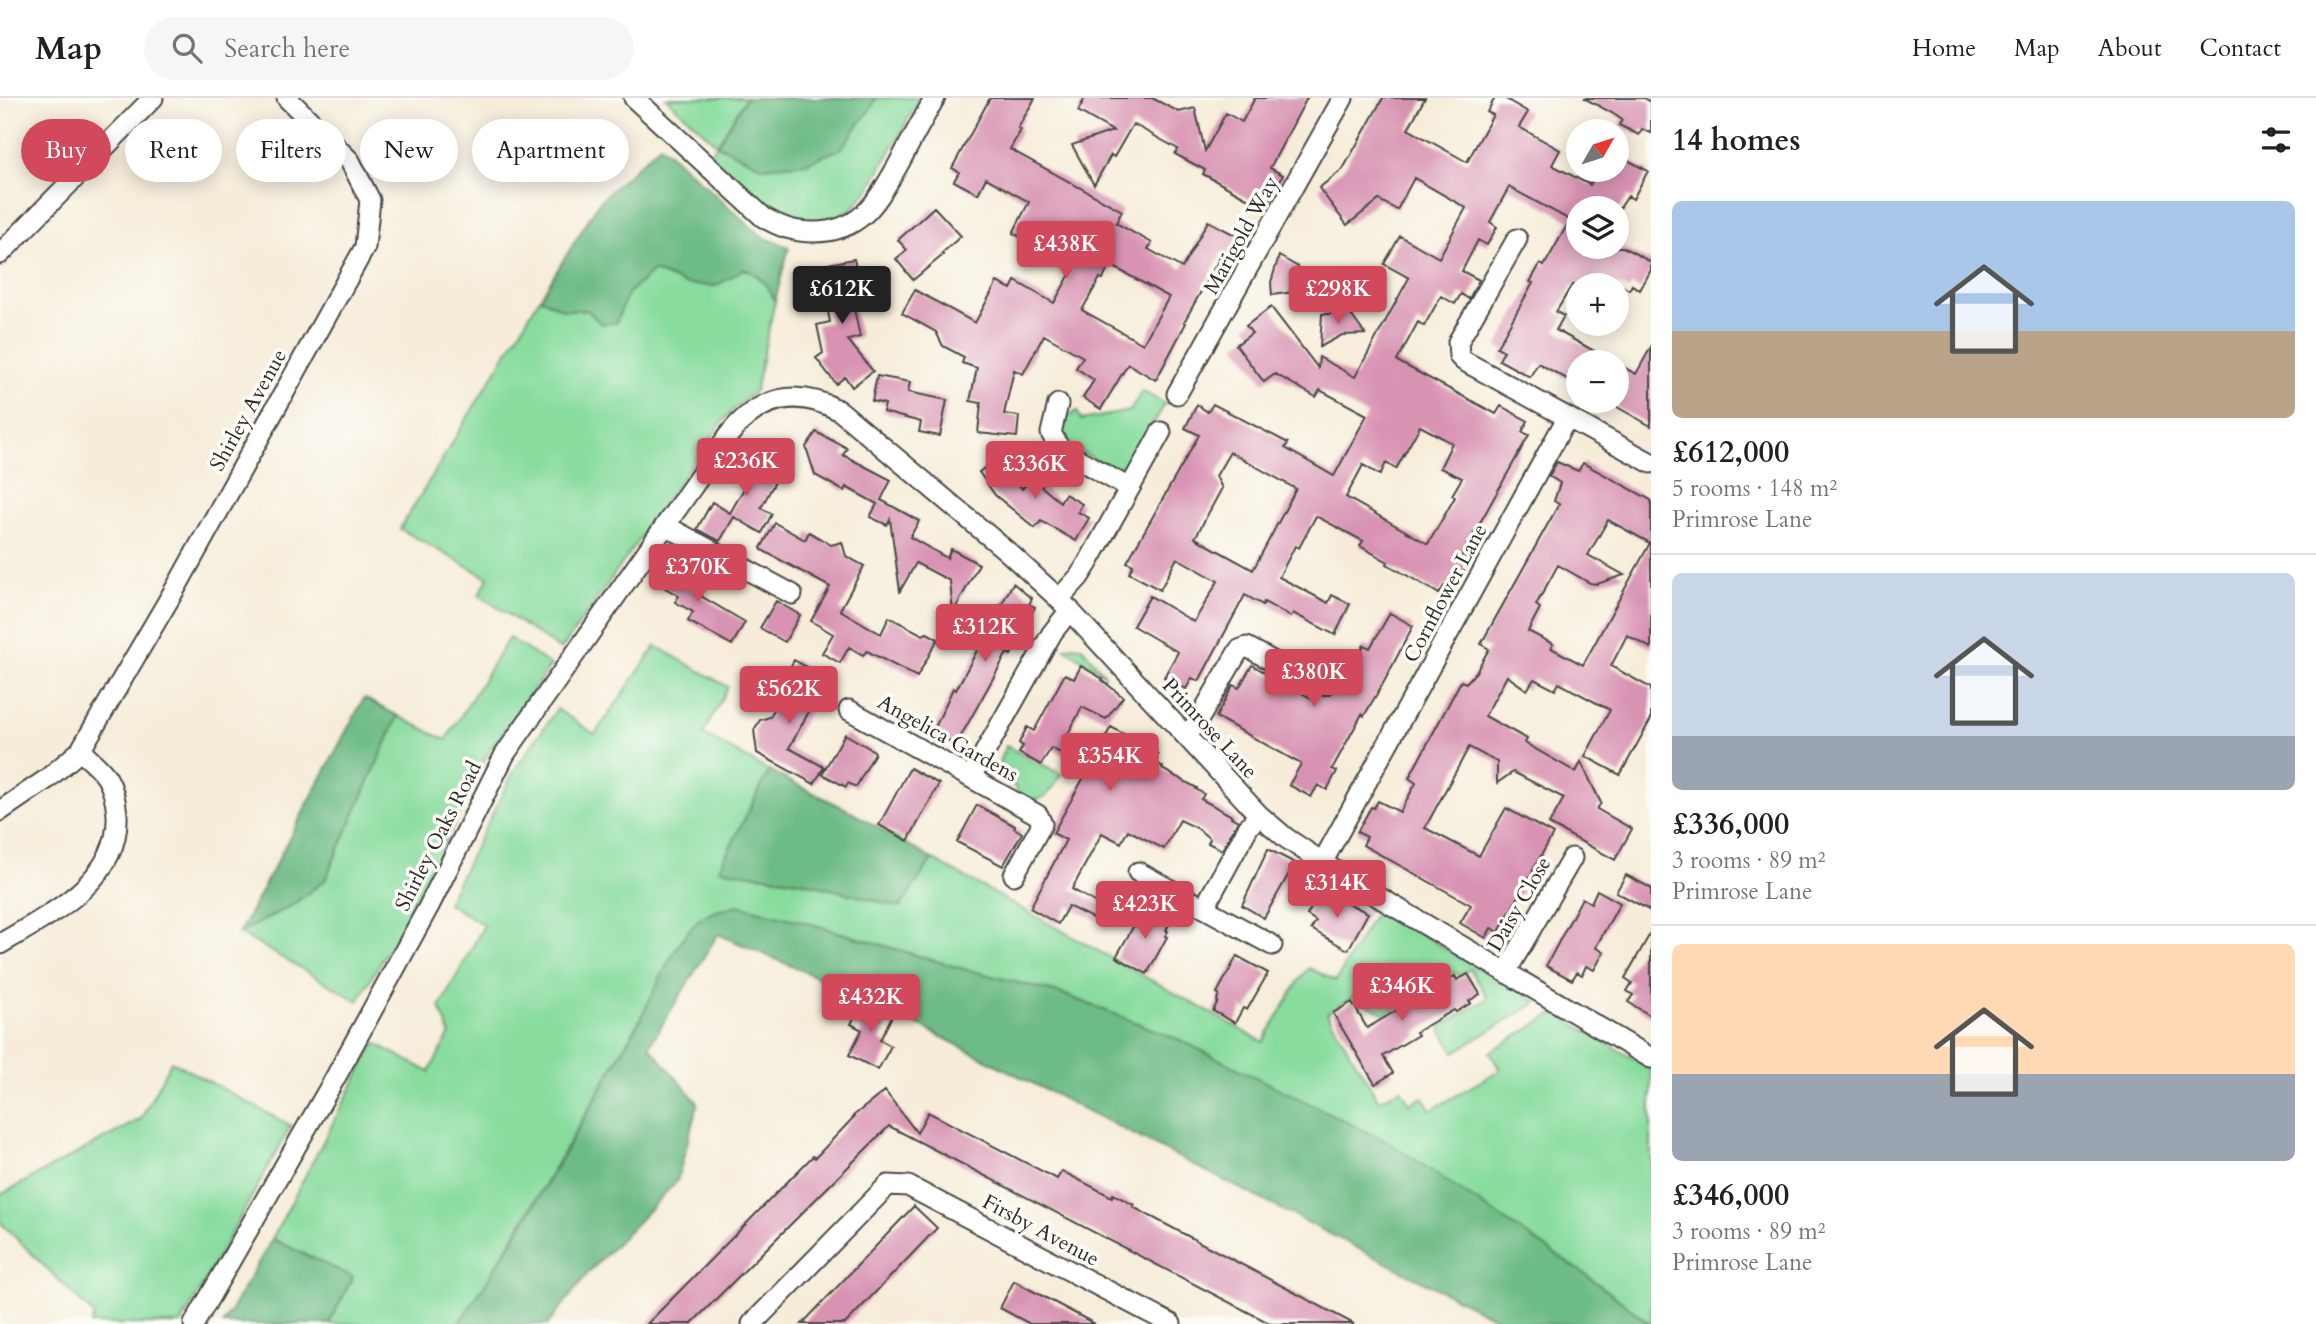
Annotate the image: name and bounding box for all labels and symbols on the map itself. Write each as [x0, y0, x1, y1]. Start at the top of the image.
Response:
north arrow [1566, 119, 1629, 182]
street label: Marigold Way [1197, 171, 1286, 300]
pin: £438K [1017, 222, 1115, 281]
pin: £612K [793, 266, 891, 326]
pin: £298K [1289, 266, 1387, 326]
street label: Shirley Avenue [203, 344, 294, 476]
pin: £236K [697, 438, 795, 498]
pin: £336K [986, 442, 1084, 501]
street label: Cornflower Lane [1397, 519, 1494, 668]
pin: £370K [649, 545, 747, 604]
pin: £312K [936, 604, 1034, 664]
pin: £380K [1265, 650, 1363, 709]
pin: £562K [740, 666, 838, 726]
street label: Primrose Lane [1155, 672, 1264, 785]
street label: Angelica Gardens [872, 688, 1023, 789]
pin: £354K [1061, 734, 1159, 793]
street label: Shirley Oaks Road [388, 756, 489, 916]
street label: Daisy Close [1481, 851, 1558, 957]
pin: £314K [1288, 860, 1386, 920]
pin: £423K [1096, 882, 1194, 941]
pin: £346K [1353, 964, 1451, 1023]
pin: £432K [822, 974, 920, 1034]
street label: Firsby Avenue [977, 1187, 1104, 1273]

